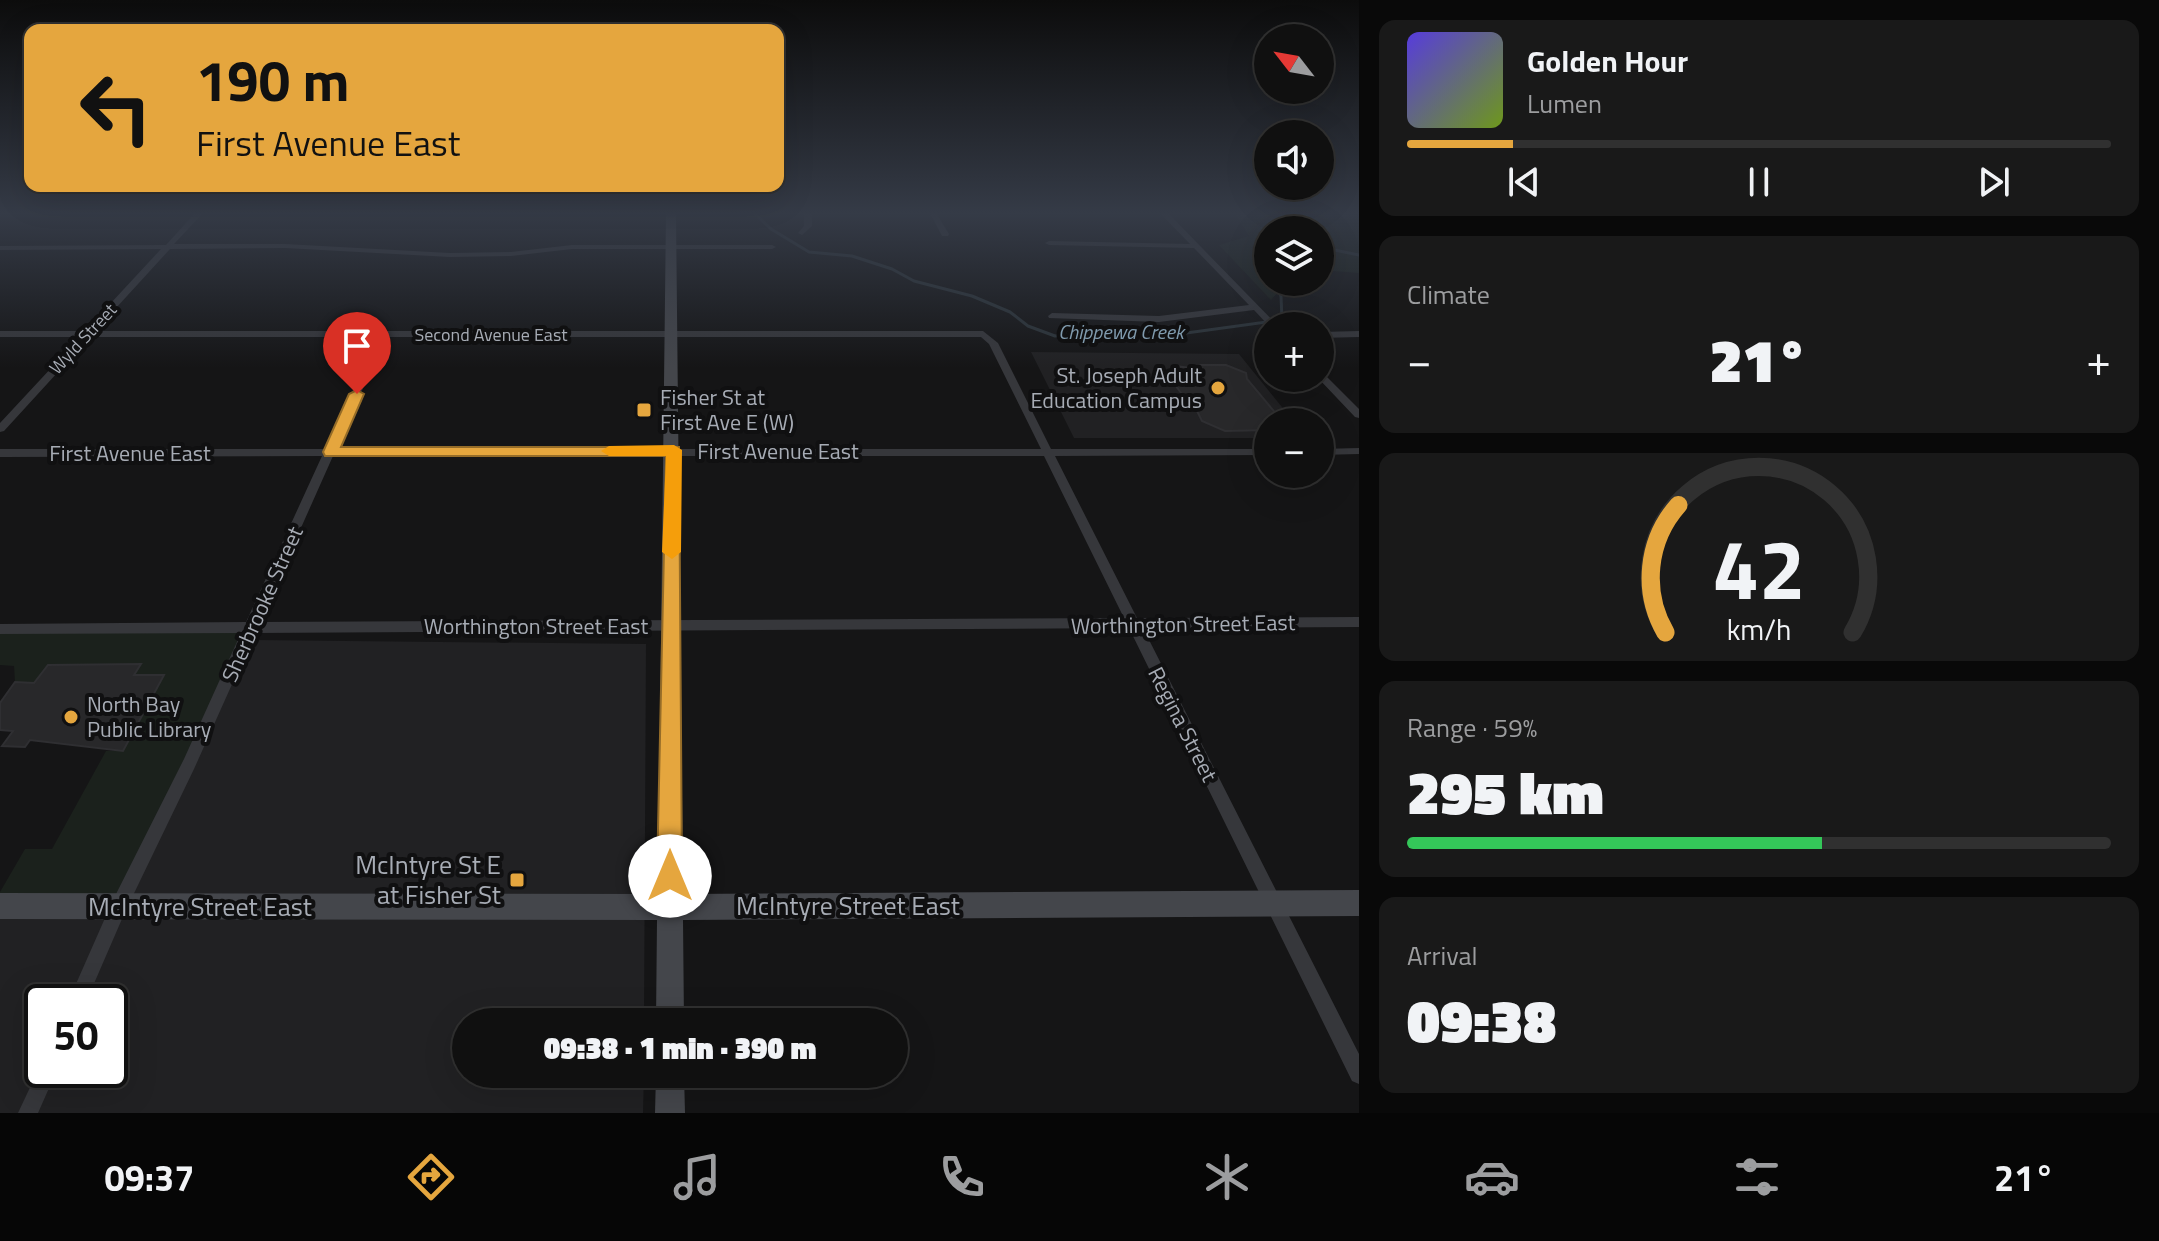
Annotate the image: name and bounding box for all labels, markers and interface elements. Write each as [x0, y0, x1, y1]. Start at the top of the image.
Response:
north arrow [1254, 24, 1334, 104]
map controls [1254, 24, 1334, 488]
text: 190 m [196, 38, 349, 123]
text: Golden Hour [1527, 38, 1688, 84]
icon: left [64, 56, 168, 160]
text: Lumen [1527, 84, 1602, 123]
text: First Avenue East [196, 115, 460, 170]
button: sound [1254, 120, 1334, 200]
icon: previous [1502, 160, 1546, 204]
icon: pause [1737, 160, 1781, 204]
icon: next [1972, 160, 2016, 204]
button: layers [1254, 216, 1334, 296]
text: Climate [1407, 275, 1490, 314]
street label: Wyld Street [43, 297, 123, 380]
pin [323, 312, 391, 394]
button: + [1254, 312, 1334, 392]
text: 21° [1710, 314, 1809, 405]
water label: Chippewa Creek [1058, 316, 1186, 347]
street label: Second Avenue East [414, 321, 568, 348]
icon: arrive [335, 324, 379, 368]
text: − [1407, 326, 1432, 393]
text: + [2086, 326, 2111, 393]
place label: St. Joseph Adult Education Campus [1030, 358, 1202, 417]
marker: St. Joseph Adult Education Campus [1209, 379, 1227, 397]
place label: Fisher St at First Ave E (W) [660, 380, 794, 439]
marker: Fisher St at First Ave E (W) [635, 401, 653, 419]
button: − [1254, 408, 1334, 488]
street label: First Avenue East [697, 434, 859, 468]
street label: First Avenue East [49, 436, 211, 470]
text: 42 [1712, 504, 1806, 630]
street label: Sherbrooke Street [212, 520, 312, 687]
street label: Worthington Street East [1070, 605, 1296, 643]
text: km/h [1727, 608, 1791, 651]
street label: Worthington Street East [424, 609, 648, 643]
street label: Regina Street [1139, 661, 1227, 788]
place label: North Bay Public Library [87, 687, 212, 746]
marker: North Bay Public Library [62, 708, 80, 726]
text: Range · 59% [1407, 708, 1537, 747]
text: 295 km [1407, 746, 1604, 837]
position arrow [628, 834, 712, 918]
place label: McIntyre St E at Fisher St [355, 845, 501, 914]
marker: McIntyre St E at Fisher St [508, 871, 526, 889]
street label: McIntyre Street East [736, 886, 960, 925]
street label: McIntyre Street East [88, 887, 312, 926]
text: Arrival [1407, 936, 1478, 975]
text: 09:38 [1407, 974, 1556, 1065]
speed limit sign: 50 [24, 984, 128, 1088]
text: 09:38 · 1 min · 390 m [544, 1025, 816, 1071]
icon: directions [403, 1149, 459, 1205]
icon: music [669, 1149, 725, 1205]
icon: phone [934, 1149, 990, 1205]
icon: climate [1199, 1149, 1255, 1205]
icon: car [1464, 1149, 1520, 1205]
icon: filters [1729, 1149, 1785, 1205]
text: 09:37 [105, 1150, 194, 1205]
text: 21° [1994, 1150, 2054, 1205]

